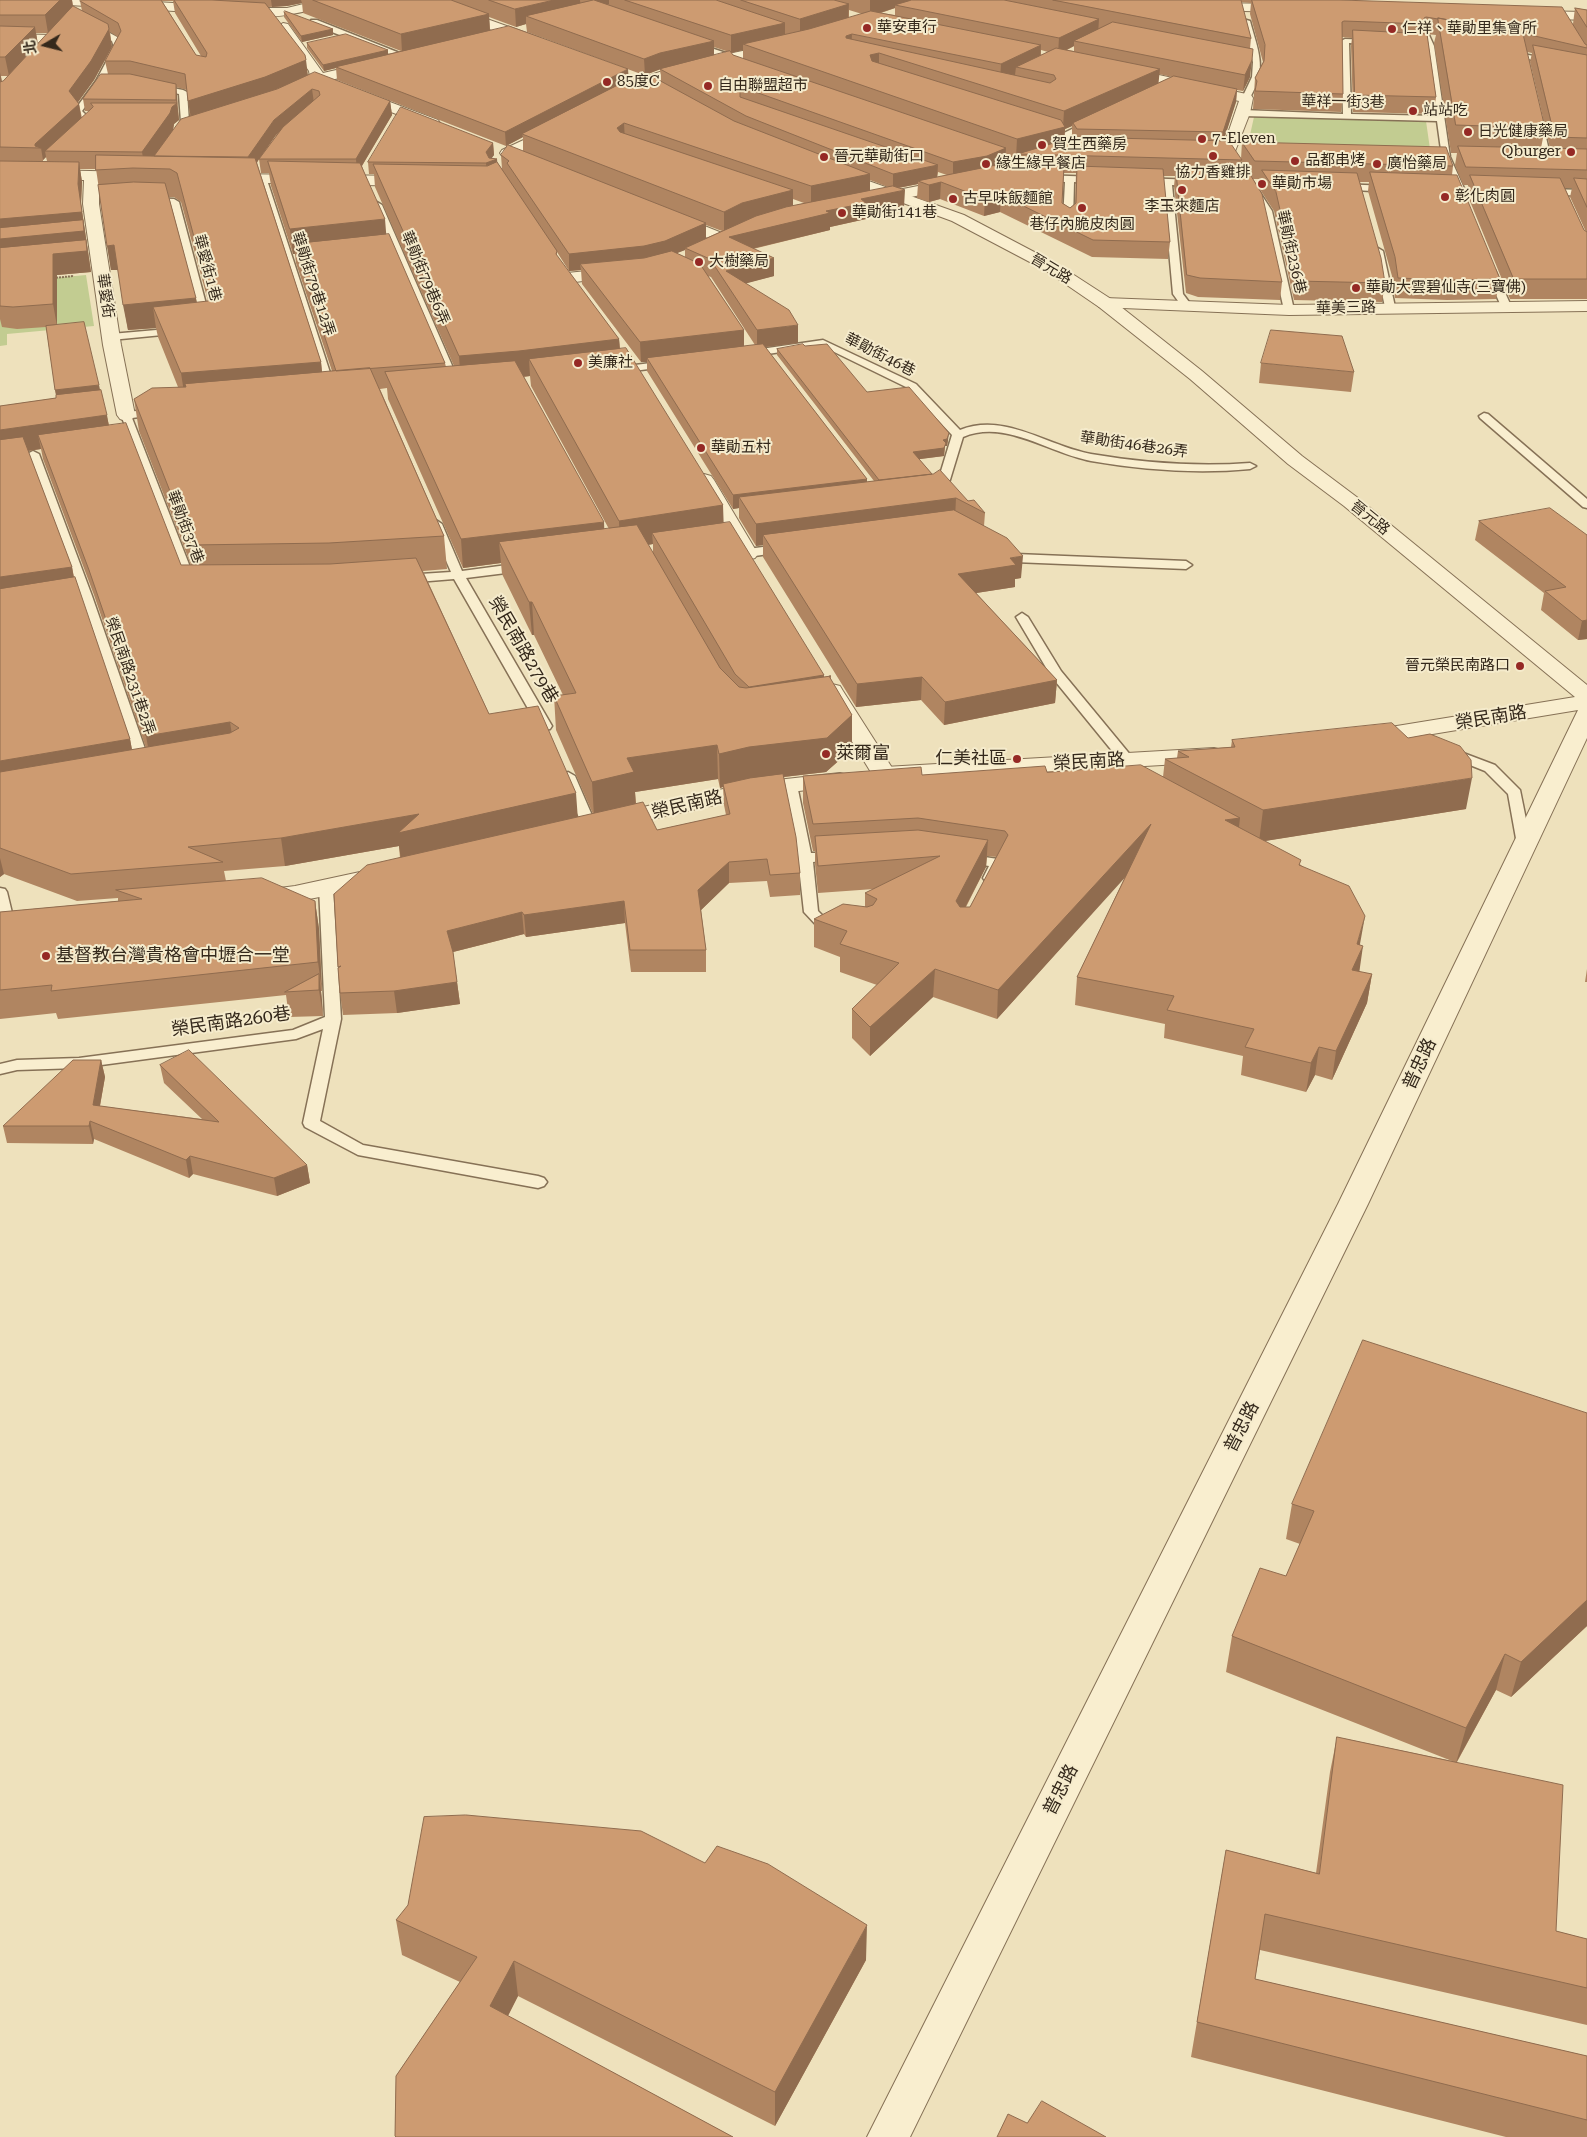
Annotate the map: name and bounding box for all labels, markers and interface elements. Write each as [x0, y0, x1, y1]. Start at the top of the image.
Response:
place label: 華安車行 [877, 19, 937, 37]
north arrow [20, 20, 70, 70]
place label: 仁祥、華勛里集會所 [1402, 20, 1537, 38]
marker: 華安車行 [861, 22, 873, 34]
marker: 仁祥、華勛里集會所 [1386, 23, 1398, 35]
text: 北 [21, 39, 39, 55]
place label: 85度C [617, 73, 660, 91]
marker: 85度C [601, 76, 613, 88]
place label: 自由聯盟超市 [718, 77, 808, 95]
marker: 自由聯盟超市 [702, 80, 714, 92]
street label: 華祥一街3巷 [1301, 92, 1385, 112]
place label: 站站吃 [1423, 102, 1468, 120]
marker: 站站吃 [1407, 105, 1419, 117]
place label: 日光健康藥局 [1478, 123, 1568, 141]
marker: 日光健康藥局 [1462, 126, 1474, 138]
place label: 7-Eleven [1212, 130, 1276, 148]
marker: 7-Eleven [1196, 133, 1208, 145]
place label: 賀生西藥房 [1052, 136, 1127, 154]
marker: 賀生西藥房 [1036, 139, 1048, 151]
place label: Qburger [1502, 143, 1561, 161]
marker: Qburger [1565, 146, 1577, 158]
place label: 晉元華勛街口 [834, 148, 924, 166]
marker: 協力香雞排 [1207, 150, 1219, 162]
marker: 晉元華勛街口 [818, 151, 830, 163]
place label: 品都串烤 [1305, 152, 1365, 170]
place label: 緣生緣早餐店 [996, 155, 1086, 173]
marker: 品都串烤 [1289, 155, 1301, 167]
place label: 廣怡藥局 [1387, 155, 1447, 173]
marker: 緣生緣早餐店 [980, 158, 992, 170]
marker: 廣怡藥局 [1371, 158, 1383, 170]
place label: 協力香雞排 [1176, 164, 1250, 182]
place label: 華勛市場 [1272, 175, 1332, 193]
marker: 華勛市場 [1256, 178, 1268, 190]
marker: 李玉來麵店 [1176, 184, 1188, 196]
place label: 彰化肉圓 [1455, 188, 1515, 206]
place label: 古早味飯麵館 [963, 190, 1053, 208]
marker: 彰化肉圓 [1439, 191, 1451, 203]
marker: 古早味飯麵館 [947, 193, 959, 205]
place label: 李玉來麵店 [1145, 198, 1219, 216]
marker: 巷仔內脆皮肉圓 [1076, 202, 1088, 214]
place label: 華勛街141巷 [852, 204, 937, 222]
marker: 華勛街141巷 [836, 207, 848, 219]
street label: 華勛街236巷 [1273, 208, 1309, 296]
place label: 巷仔內脆皮肉圓 [1030, 216, 1134, 234]
street label: 華勛街79巷6弄 [397, 228, 453, 328]
street label: 華勛街79巷12弄 [288, 230, 338, 338]
street label: 華愛街1巷 [189, 233, 225, 303]
street label: 晉元路 [1027, 250, 1075, 288]
place label: 大樹藥局 [709, 253, 769, 271]
marker: 大樹藥局 [693, 256, 705, 268]
street label: 華愛街 [93, 272, 117, 320]
place label: 華勛大雲碧仙寺(三寶佛) [1366, 279, 1526, 297]
marker: 華勛大雲碧仙寺(三寶佛) [1350, 282, 1362, 294]
street label: 華美三路 [1316, 298, 1376, 318]
street label: 華勛街46巷 [842, 330, 918, 380]
place label: 美廉社 [588, 354, 633, 372]
marker: 美廉社 [572, 357, 584, 369]
street label: 華勛街46巷26弄 [1079, 429, 1189, 461]
place label: 華勛五村 [711, 439, 771, 457]
marker: 華勛五村 [695, 442, 707, 454]
street label: 華勛街37巷 [163, 488, 207, 566]
street label: 晉元路 [1347, 497, 1393, 539]
street label: 榮民南路279巷 [484, 593, 562, 707]
street label: 榮民南路231巷2弄 [101, 615, 159, 737]
place label: 晉元榮民南路口 [1405, 657, 1510, 675]
marker: 晉元榮民南路口 [1514, 660, 1526, 672]
street label: 榮民南路 [1454, 702, 1528, 734]
place label: 萊爾富 [836, 743, 890, 765]
marker: 萊爾富 [820, 748, 832, 760]
place label: 仁美社區 [935, 748, 1007, 770]
street label: 榮民南路 [1052, 749, 1126, 775]
marker: 仁美社區 [1011, 753, 1023, 765]
street label: 榮民南路 [649, 786, 725, 824]
place label: 基督教台灣貴格會中壢合一堂 [56, 945, 290, 967]
marker: 基督教台灣貴格會中壢合一堂 [40, 950, 52, 962]
street label: 榮民南路260巷 [170, 1003, 292, 1041]
street label: 普忠路 [1399, 1035, 1441, 1093]
street label: 普忠路 [1220, 1398, 1264, 1456]
street label: 普忠路 [1039, 1761, 1083, 1819]

